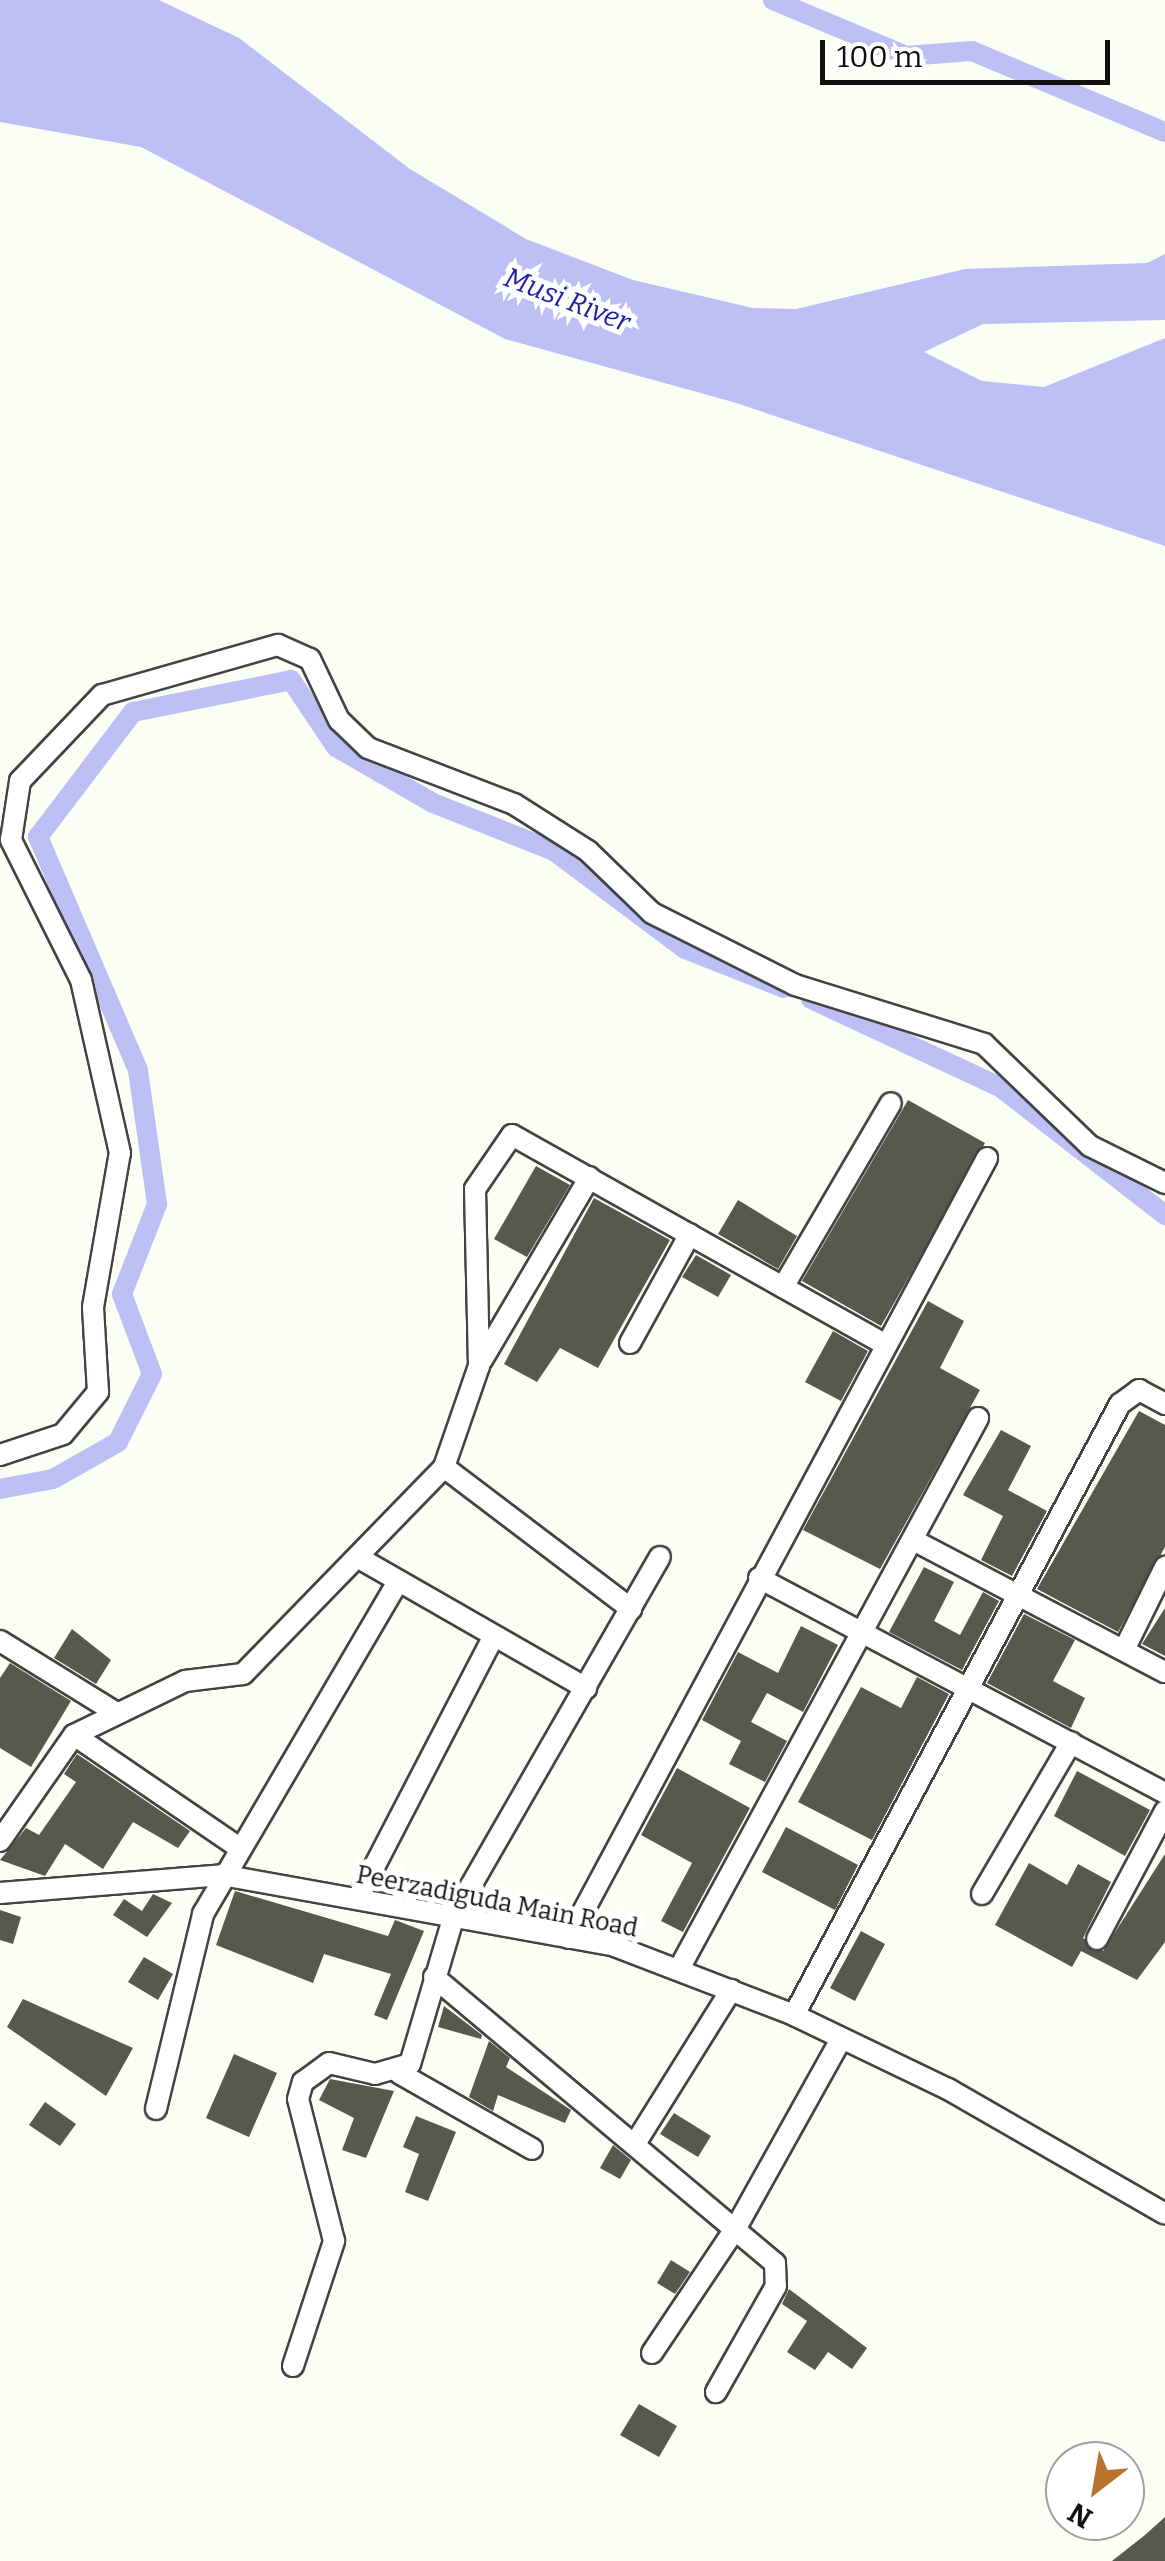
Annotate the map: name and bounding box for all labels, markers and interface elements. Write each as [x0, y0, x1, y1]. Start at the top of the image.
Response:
scale bar [825, 20, 1115, 82]
text: 100 m [837, 39, 922, 75]
water label: Musi River [499, 261, 635, 339]
street label: Peerzadiguda Main Road [354, 1860, 640, 1944]
north arrow [1045, 2441, 1145, 2541]
text: N [1063, 2496, 1098, 2535]

